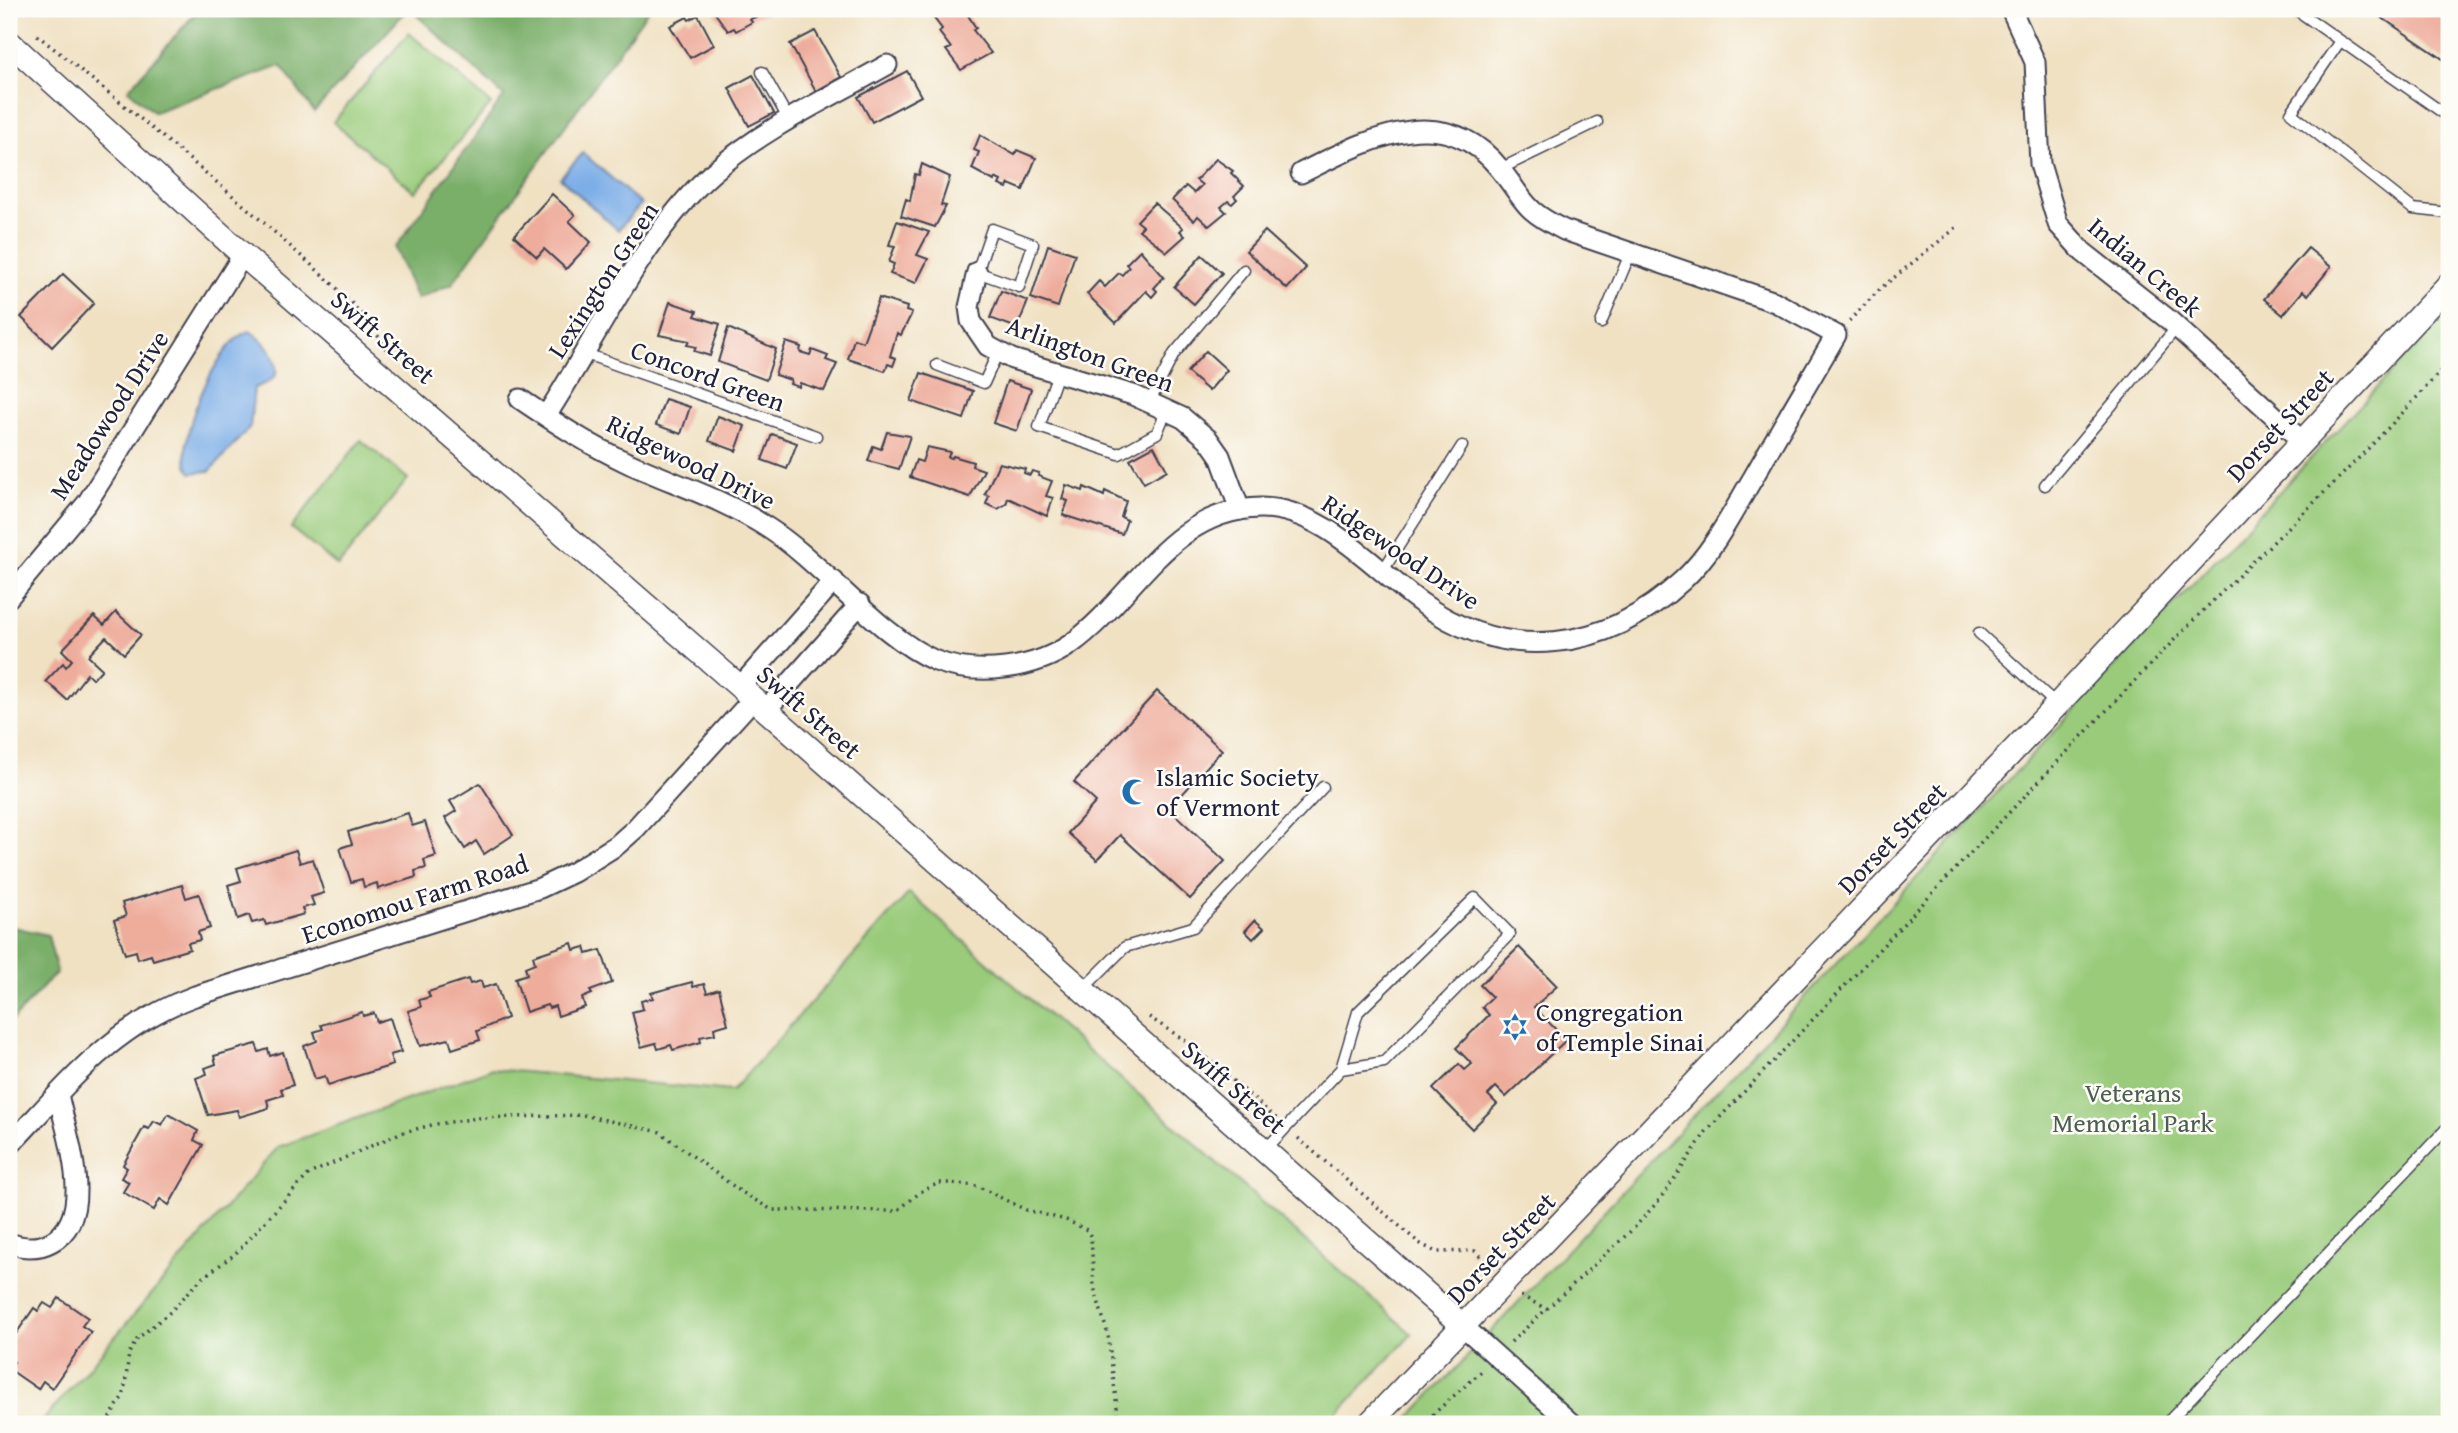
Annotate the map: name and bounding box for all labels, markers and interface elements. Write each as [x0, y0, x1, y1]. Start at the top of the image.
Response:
street label: Lexington Green [537, 193, 668, 366]
street label: Indian Creek [2080, 207, 2211, 327]
street label: Swift Street [322, 280, 444, 393]
street label: Arlington Green [1001, 305, 1180, 402]
street label: Meadowood Drive [39, 322, 178, 507]
street label: Concord Green [626, 330, 791, 422]
street label: Dorset Street [2217, 359, 2343, 490]
street label: Ridgewood Drive [600, 404, 782, 519]
street label: Ridgewood Drive [1314, 484, 1488, 619]
street label: Swift Street [748, 655, 870, 768]
place label: Islamic Society of Vermont [1156, 757, 1319, 826]
street label: Dorset Street [1828, 773, 1955, 903]
mosque icon: Islamic Society of Vermont [1120, 777, 1150, 807]
street label: Economou Farm Road [297, 843, 533, 954]
place label: Congregation of Temple Sinai [1536, 992, 1704, 1061]
synagogue icon: Congregation of Temple Sinai [1500, 1012, 1530, 1042]
street label: Swift Street [1173, 1030, 1295, 1143]
park label: Veterans Memorial Park [2052, 1073, 2215, 1142]
street label: Dorset Street [1437, 1183, 1564, 1313]

